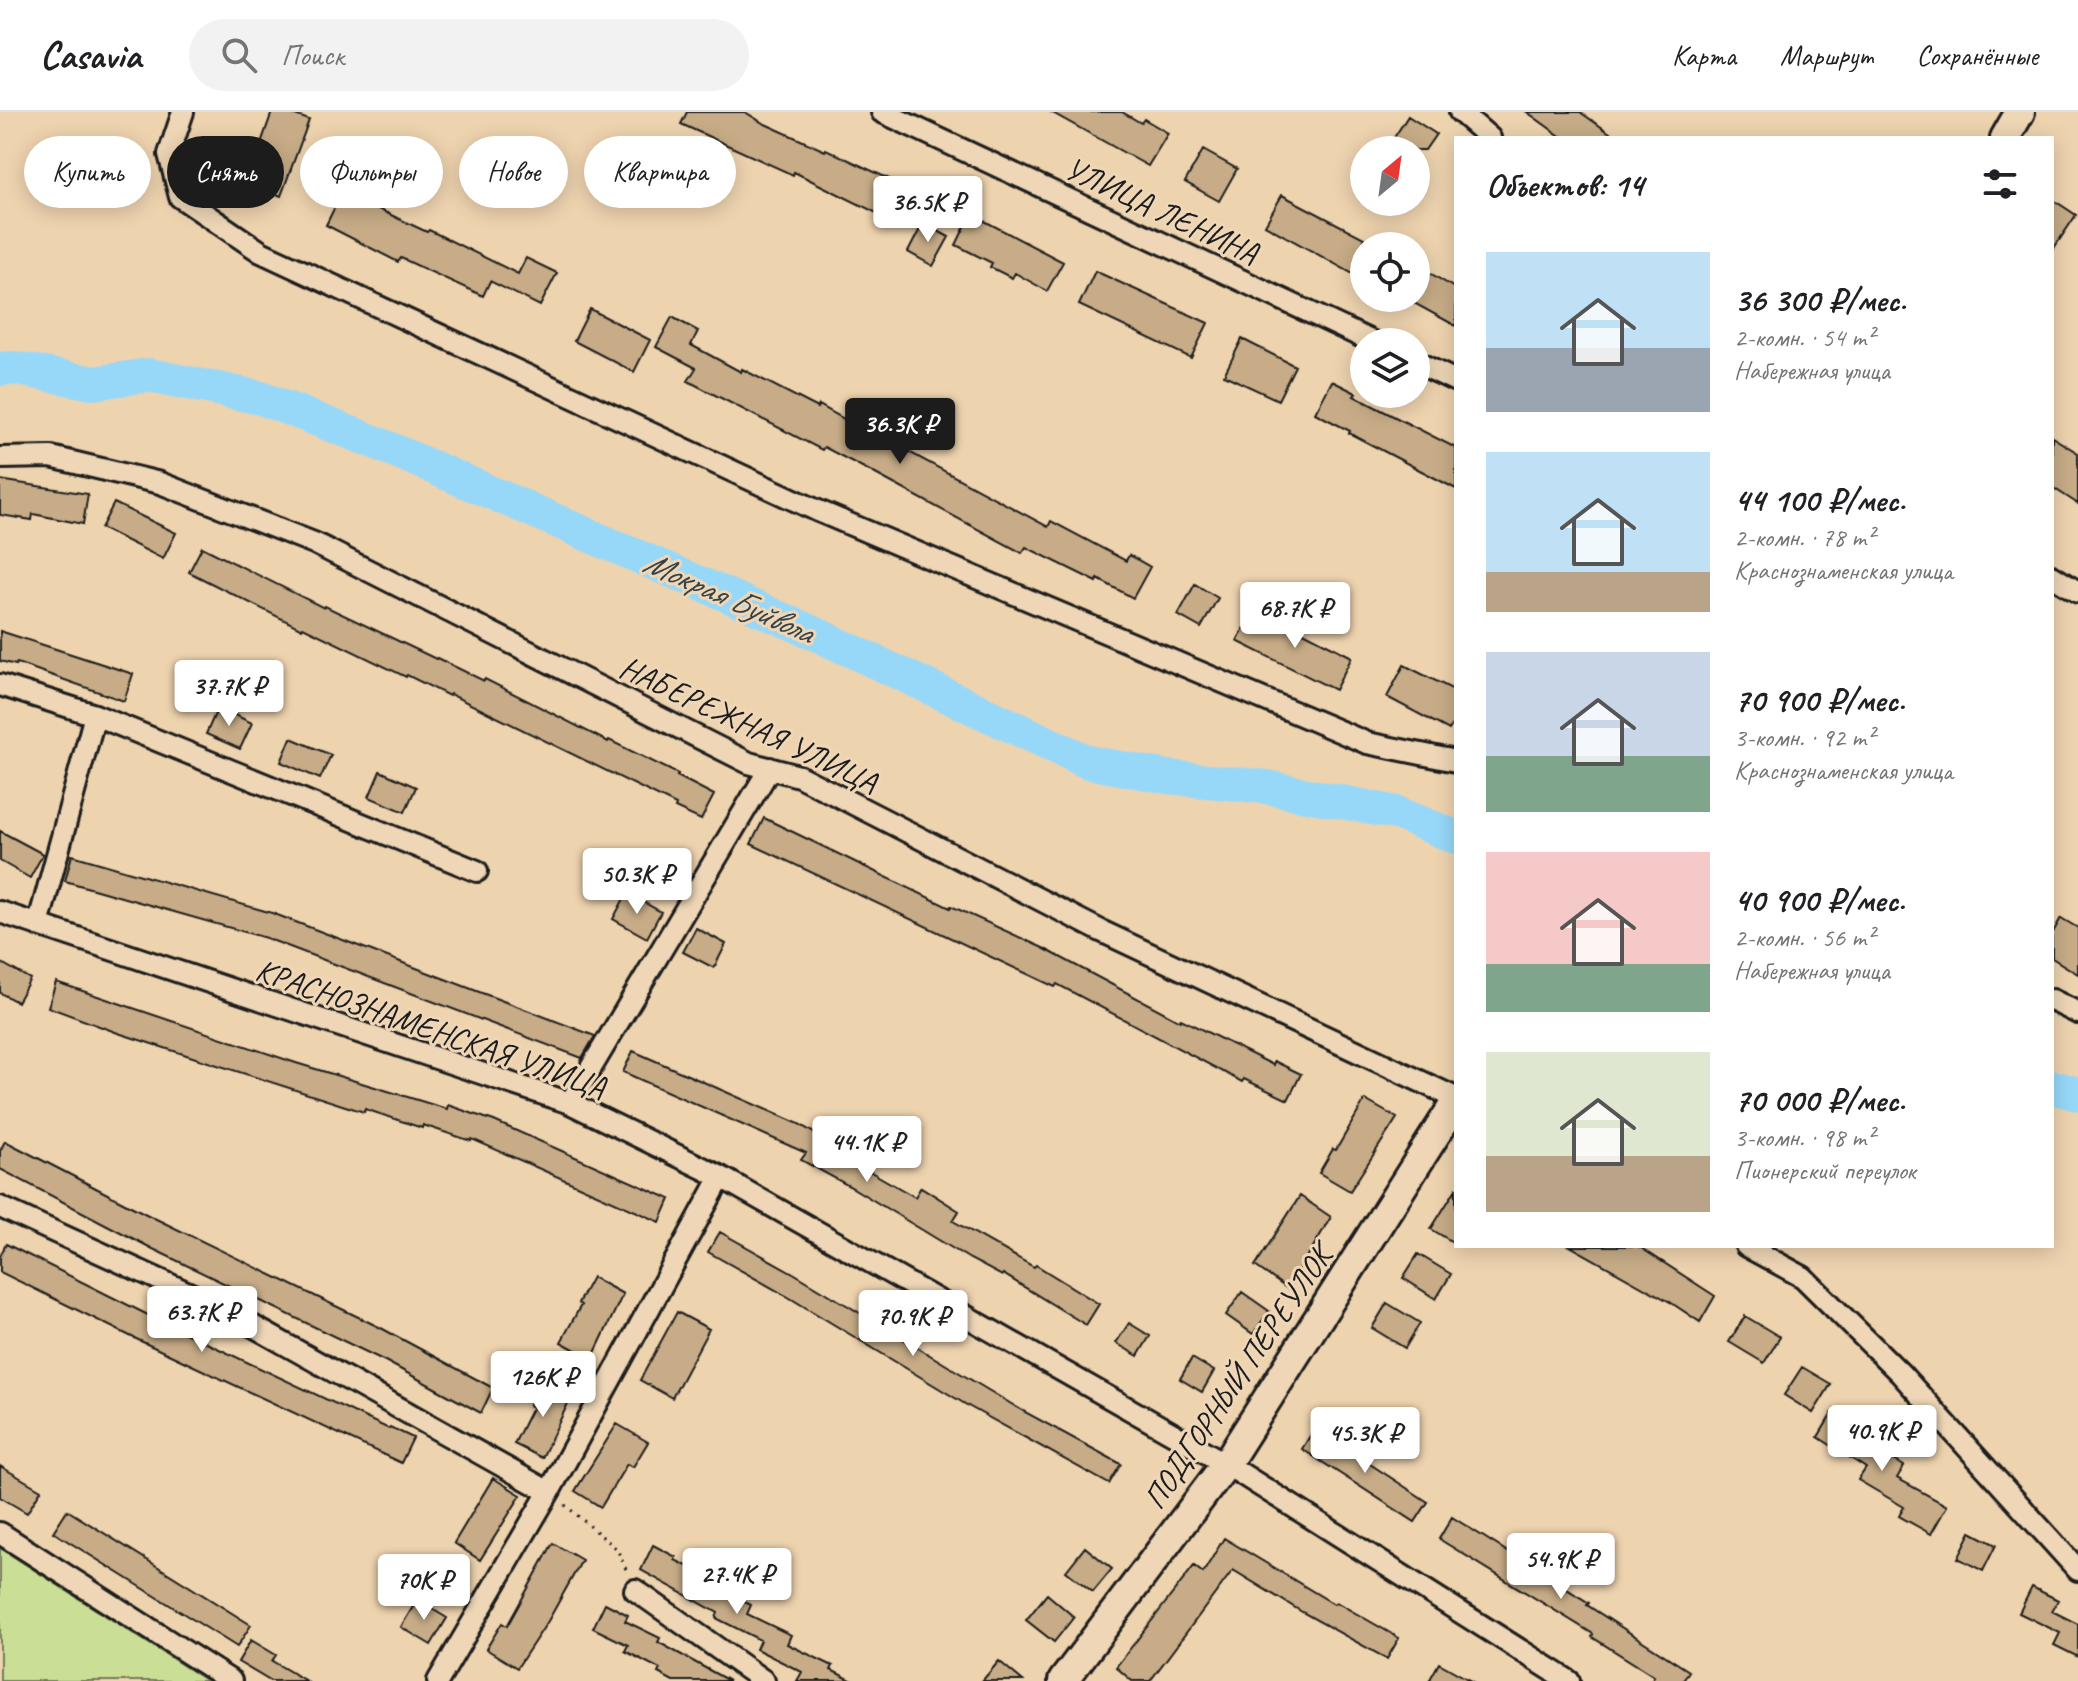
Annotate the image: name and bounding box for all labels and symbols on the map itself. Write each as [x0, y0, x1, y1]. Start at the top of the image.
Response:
north arrow [1350, 136, 1430, 216]
street label: УЛИЦА ЛЕНИНА [1059, 148, 1266, 274]
pin: 36.5K ₽ [854, 176, 1002, 244]
pin: 36.3K ₽ [826, 398, 974, 466]
water label: Мокрая Буйвола [637, 540, 823, 654]
pin: 68.7K ₽ [1221, 582, 1369, 650]
street label: НАБЕРЕЖНАЯ УЛИЦА [613, 647, 885, 803]
pin: 37.7K ₽ [155, 660, 303, 728]
pin: 50.3K ₽ [563, 848, 711, 916]
street label: КРАСНОЗНАМЕНСКАЯ УЛИЦА [250, 949, 612, 1108]
pin: 44.1K ₽ [793, 1116, 941, 1184]
street label: ПОДГОРНЫЙ ПЕРЕУЛОК [1134, 1233, 1344, 1517]
pin: 63.7K ₽ [128, 1286, 276, 1354]
pin: 70.9K ₽ [839, 1290, 987, 1358]
pin: 126K ₽ [478, 1351, 608, 1419]
pin: 40.9K ₽ [1808, 1405, 1956, 1473]
pin: 45.3K ₽ [1291, 1407, 1439, 1475]
pin: 54.9K ₽ [1487, 1533, 1635, 1601]
pin: 27.4K ₽ [663, 1548, 811, 1616]
pin: 70K ₽ [368, 1554, 480, 1622]

